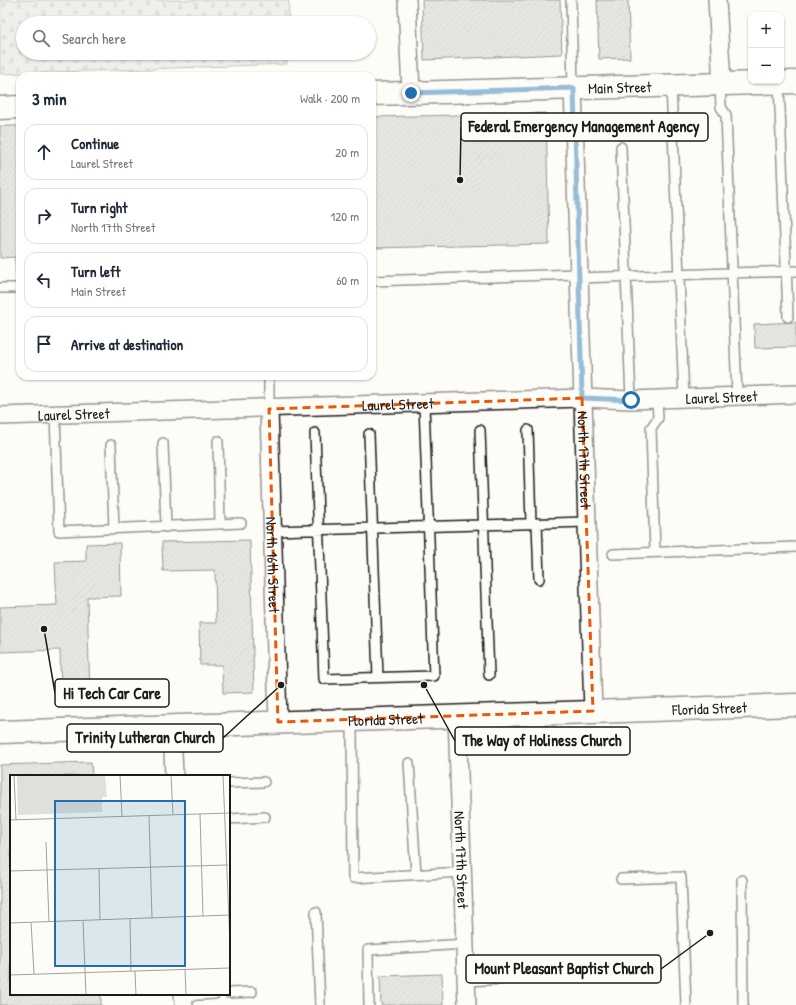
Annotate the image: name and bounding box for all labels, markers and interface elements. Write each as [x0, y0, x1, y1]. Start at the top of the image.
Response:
map controls [748, 12, 784, 84]
button: + [748, 12, 784, 48]
search box [16, 16, 376, 60]
icon: search [30, 27, 52, 49]
text: Search here [62, 28, 126, 49]
button: − [748, 48, 784, 84]
street label: Main Street [588, 76, 653, 98]
route end [402, 84, 420, 102]
text: 3 min [32, 87, 67, 110]
text: Walk · 200 m [300, 89, 360, 107]
callout: Federal Emergency Management Agency [461, 113, 708, 141]
text: Federal Emergency Management Agency [467, 115, 700, 138]
text: Continue [71, 133, 119, 154]
icon: ahead [33, 141, 55, 163]
text: 20 m [335, 143, 359, 161]
text: Laurel Street [71, 154, 133, 172]
text: Turn right [71, 197, 127, 218]
icon: right [33, 205, 55, 227]
text: 120 m [331, 207, 359, 225]
text: North 17th Street [71, 218, 155, 236]
text: Turn left [71, 261, 121, 282]
icon: left [33, 269, 55, 291]
text: 60 m [336, 271, 359, 289]
text: Main Street [71, 282, 126, 300]
icon: arrive [33, 333, 55, 355]
text: Arrive at destination [71, 334, 183, 355]
street label: Laurel Street [685, 385, 759, 409]
route start [622, 391, 640, 409]
street label: Laurel Street [362, 392, 435, 415]
street label: Laurel Street [38, 402, 111, 425]
street label: North 17th Street [573, 411, 597, 510]
street label: North 16th Street [262, 517, 285, 614]
callout: Hi Tech Car Care [55, 679, 169, 707]
text: Hi Tech Car Care [63, 682, 161, 704]
street label: Florida Street [671, 696, 748, 720]
street label: Florida Street [347, 707, 424, 731]
callout: Trinity Lutheran Church [67, 724, 223, 752]
text: Trinity Lutheran Church [74, 726, 215, 749]
callout: The Way of Holiness Church [455, 727, 630, 755]
text: The Way of Holiness Church [461, 729, 622, 752]
inset map [10, 775, 230, 995]
street label: North 17th Street [450, 811, 474, 910]
callout: Mount Pleasant Baptist Church [466, 955, 661, 983]
text: Mount Pleasant Baptist Church [475, 957, 654, 980]

